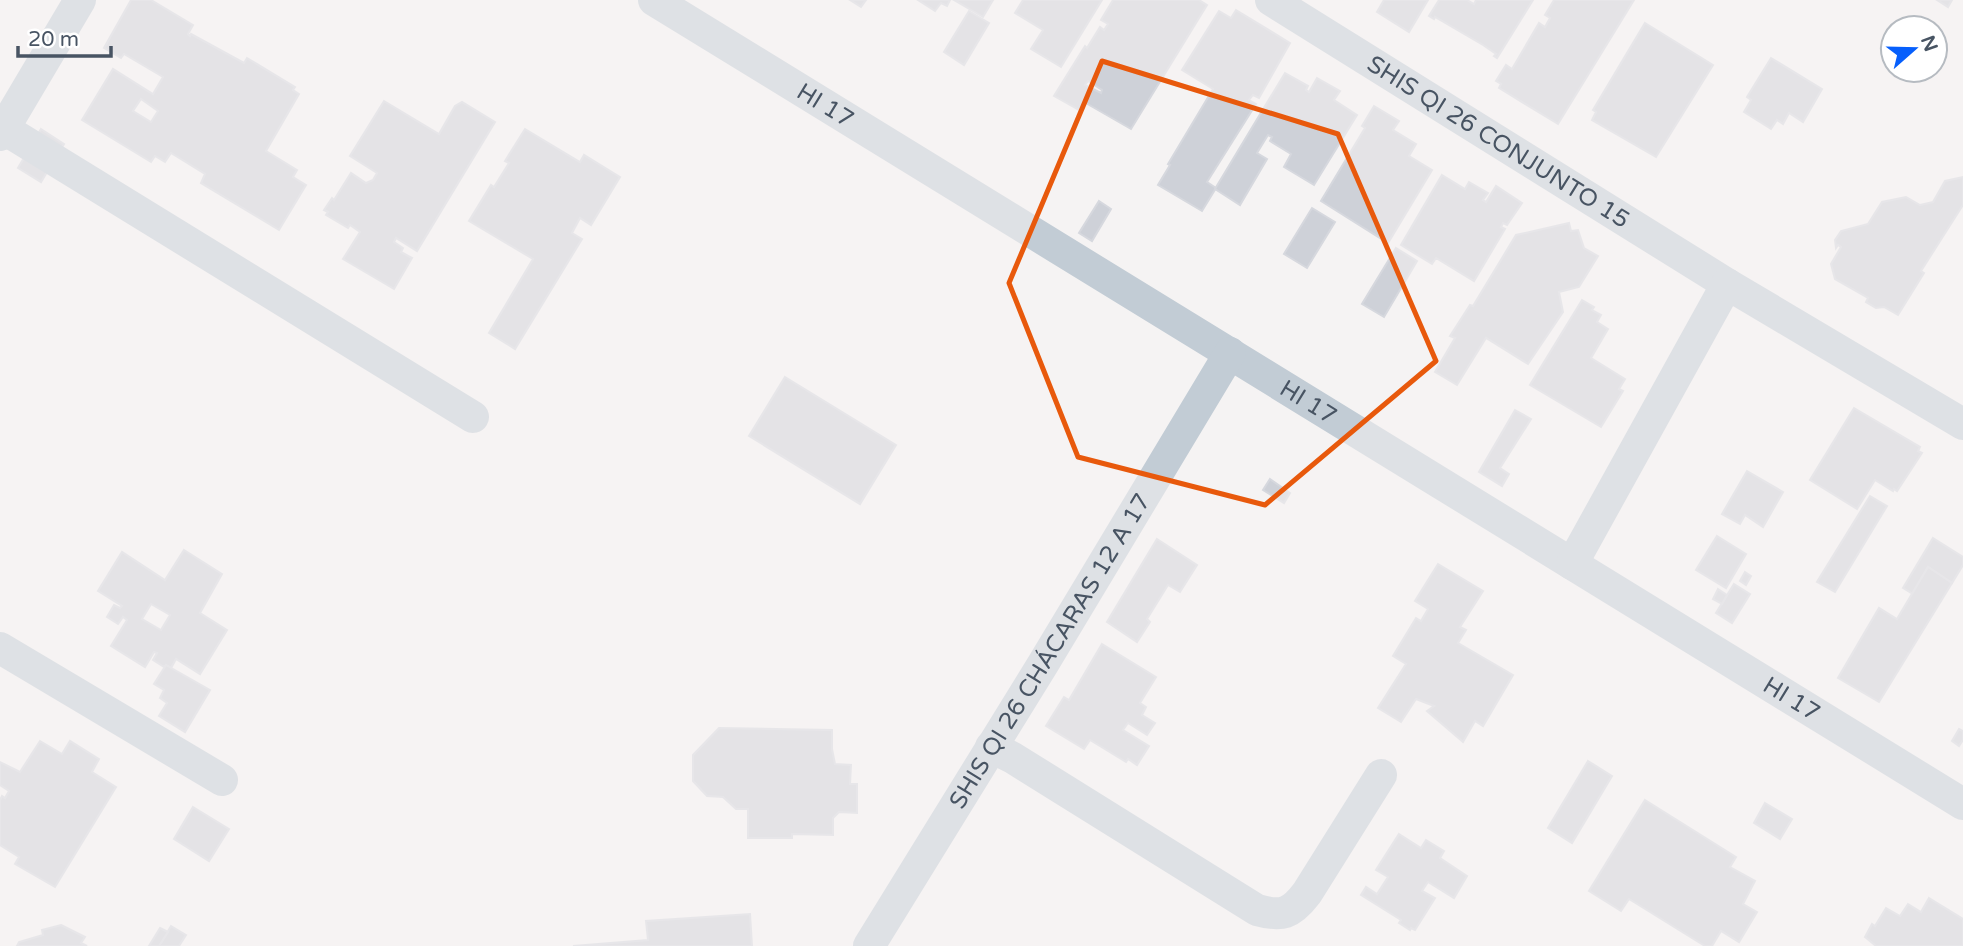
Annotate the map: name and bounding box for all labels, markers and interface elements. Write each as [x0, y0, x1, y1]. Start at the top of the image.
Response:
scale bar [18, 14, 110, 58]
north arrow [1879, 14, 1949, 84]
text: 20 m [28, 27, 79, 52]
text: N [1916, 33, 1942, 54]
street label: SHIS QI 26 CONJUNTO 15 [1362, 49, 1635, 234]
street label: HI 17 [792, 77, 859, 134]
street label: HI 17 [1275, 374, 1342, 430]
street label: SHIS QI 26 CHÁCARAS 12 A 17 [943, 488, 1157, 814]
street label: HI 17 [1758, 670, 1825, 727]

